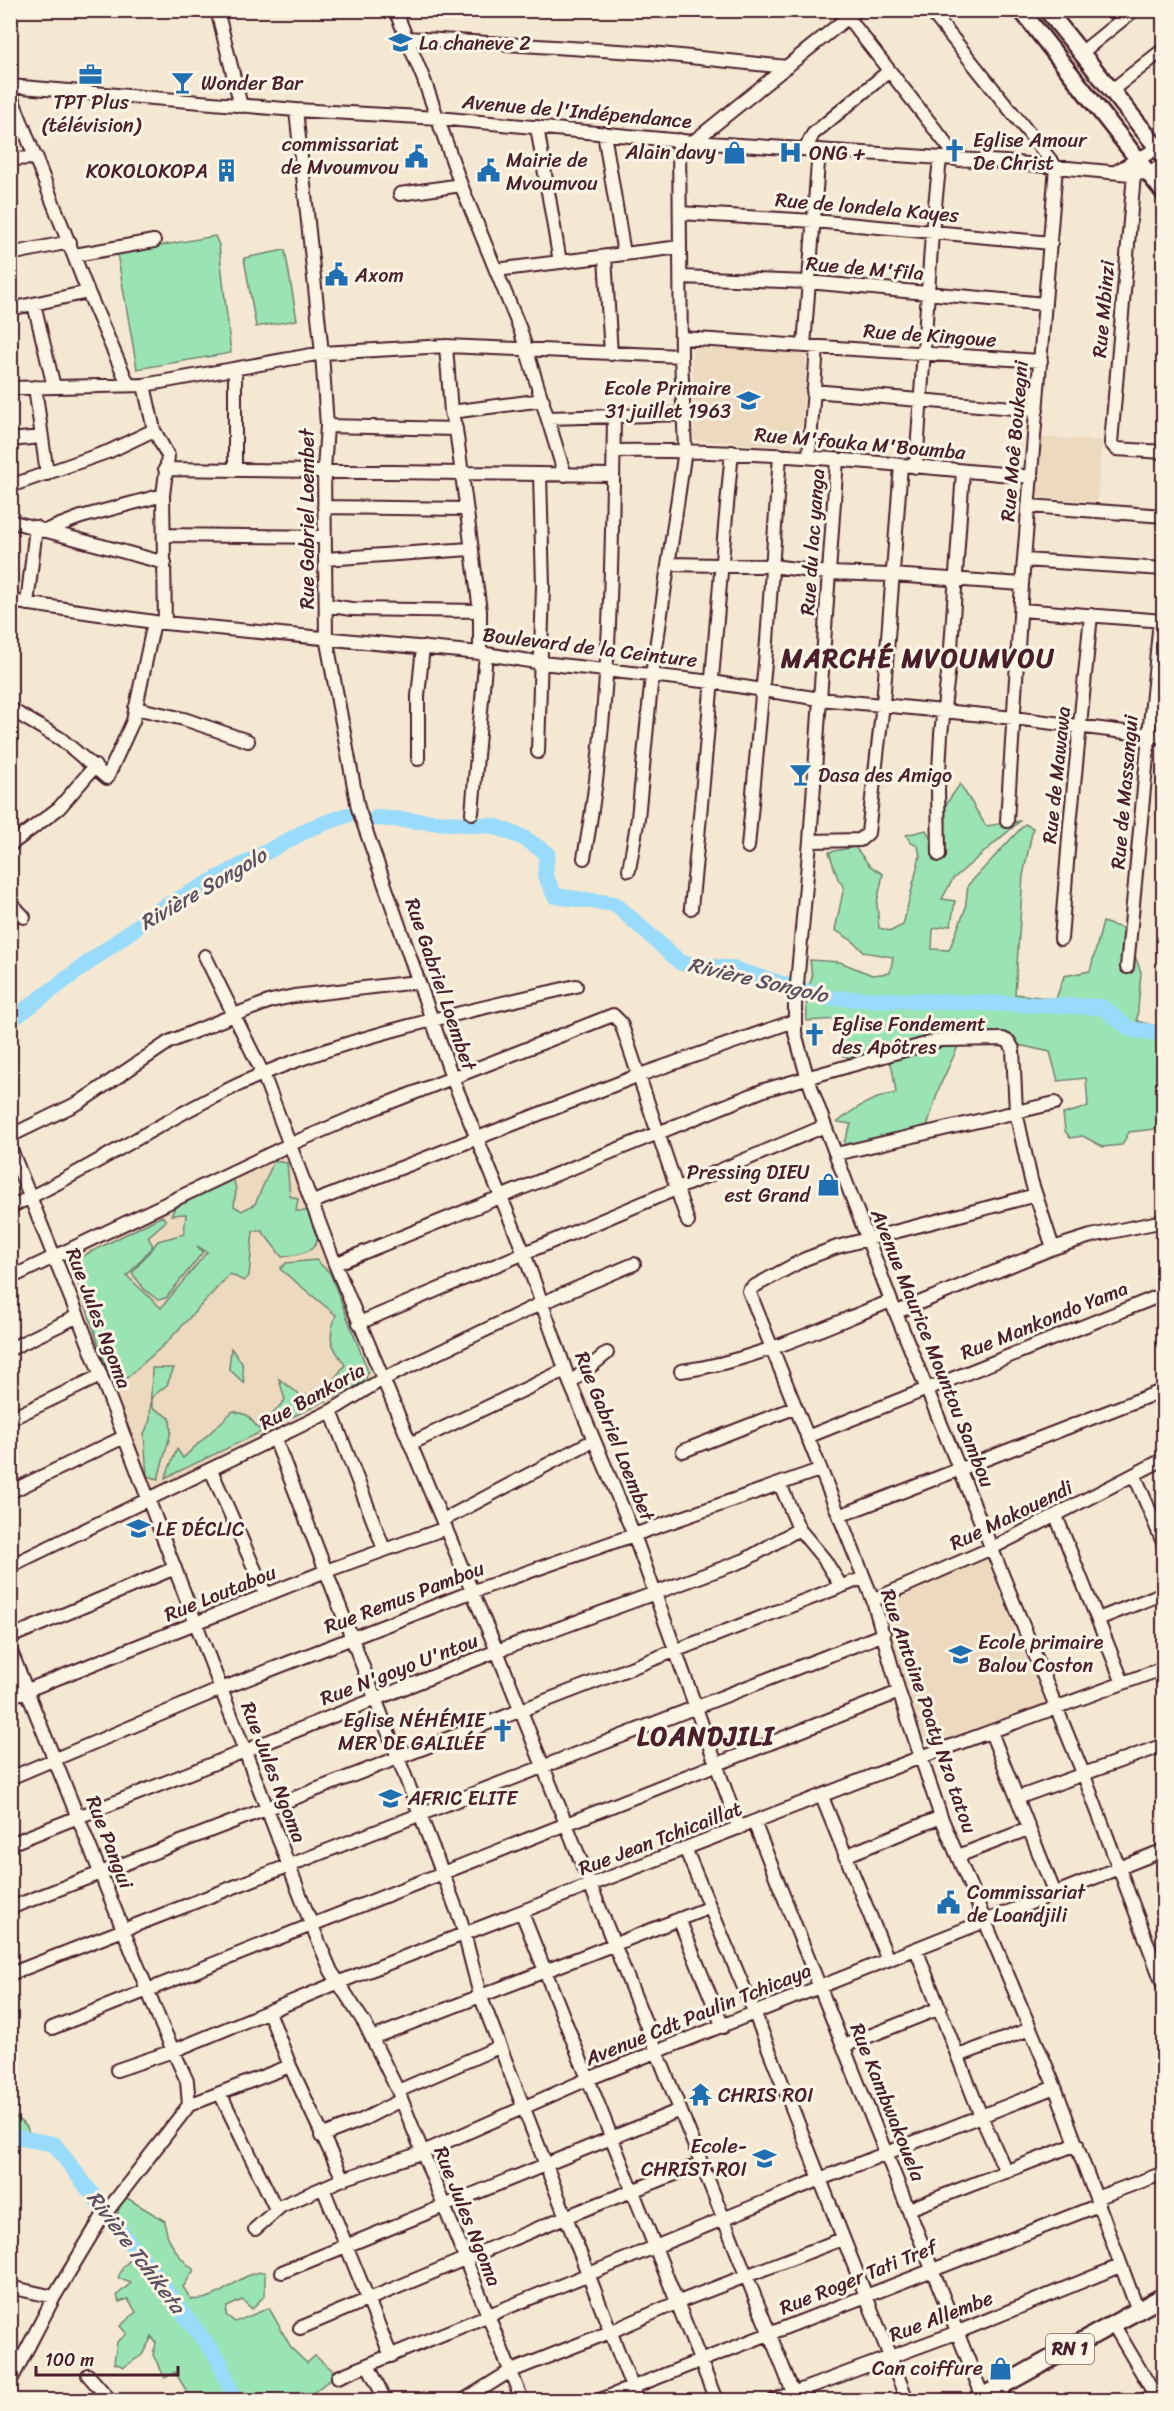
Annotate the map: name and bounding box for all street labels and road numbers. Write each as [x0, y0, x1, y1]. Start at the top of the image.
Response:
street label: Avenue de l'Indépendance [460, 84, 694, 139]
street label: Rue de londela Kayes [774, 182, 961, 233]
street label: Rue de M'fila [805, 246, 925, 291]
street label: Rue Mbinzi [1082, 257, 1125, 359]
street label: Rue de Kingoue [862, 313, 998, 358]
street label: Rue Moê Boukegni [990, 358, 1039, 523]
street label: Rue M'fouka M'Boumba [753, 417, 968, 470]
street label: Rue Gabriel Loembet [290, 428, 325, 609]
street label: Rue du lac yanga [790, 467, 835, 617]
street label: Boulevard de la Ceinture [481, 617, 699, 678]
street label: Rue de Mawawa [1032, 705, 1081, 845]
street label: Rue de Massangui [1100, 712, 1149, 871]
street label: Rue Gabriel Loembet [395, 893, 487, 1076]
street label: Avenue Maurice Mountou Sambou [860, 1203, 1005, 1493]
street label: Rue Jules Ngoma [56, 1243, 141, 1394]
street label: Rue Mankondo Yama [955, 1271, 1133, 1370]
street label: Rue Gabriel Loembet [564, 1346, 665, 1527]
street label: Rue Bankoria [253, 1353, 372, 1440]
street label: Rue Makouendi [944, 1470, 1080, 1560]
street label: Rue Remus Pambou [319, 1551, 490, 1644]
street label: Rue Loutabou [159, 1555, 282, 1632]
street label: Rue Antoine Poaty Nzo tatou [870, 1584, 987, 1838]
street label: Rue N'goyo U'ntou [315, 1623, 484, 1716]
street label: Rue Jules Ngoma [231, 1697, 316, 1848]
street label: Rue Pangui [76, 1791, 144, 1895]
street label: Rue Jean Tchicaillat [573, 1791, 748, 1886]
street label: Avenue Cdt Paulin Tchicaya [579, 1953, 817, 2076]
street label: Rue Kambwakouela [840, 2018, 936, 2187]
street label: Rue Jules Ngoma [423, 2141, 512, 2292]
street label: Rue Roger Tati Tref [774, 2229, 945, 2325]
street label: Rue Allembe [884, 2281, 998, 2352]
road number: RN 1 [1046, 2334, 1094, 2364]

